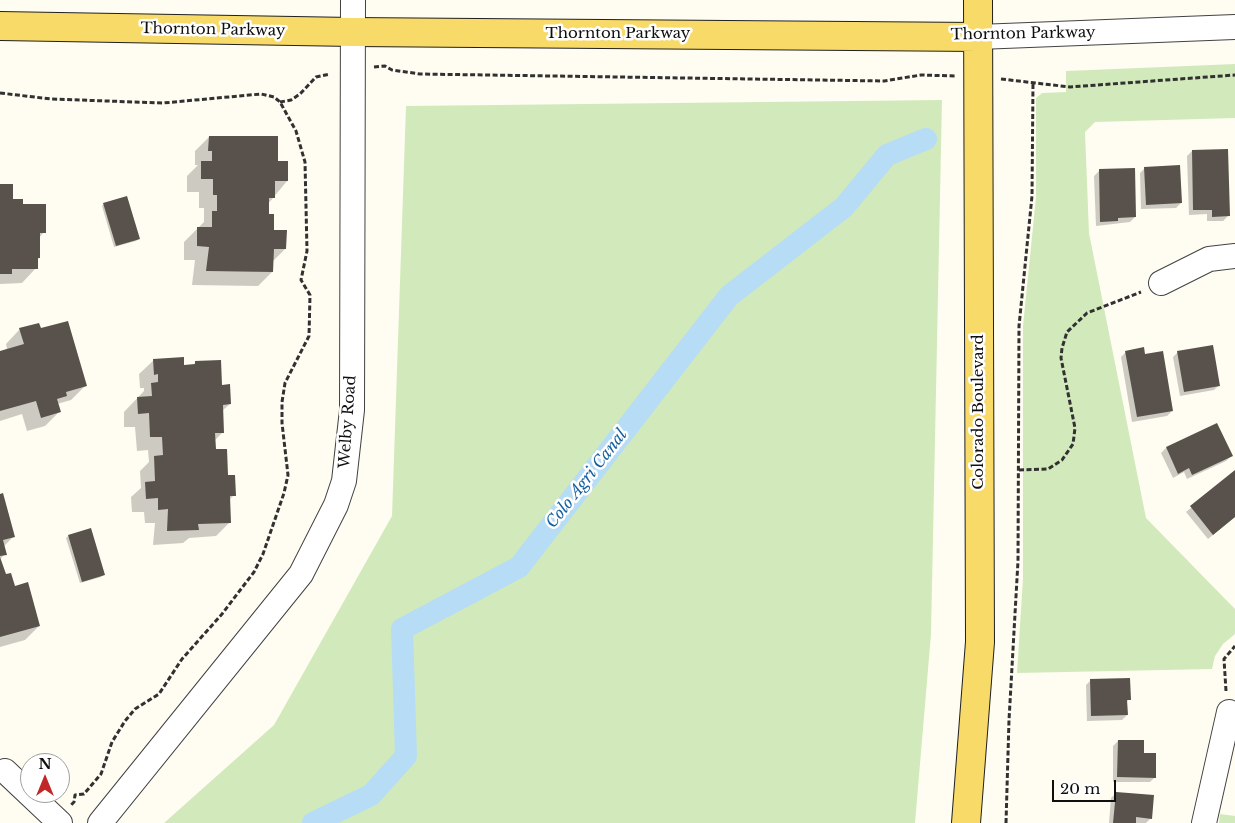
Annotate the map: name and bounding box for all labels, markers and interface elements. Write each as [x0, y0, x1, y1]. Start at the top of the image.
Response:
street label: Thornton Parkway [140, 20, 286, 40]
street label: Thornton Parkway [950, 24, 1096, 44]
street label: Thornton Parkway [546, 25, 690, 43]
street label: Colorado Boulevard [970, 334, 988, 490]
street label: Welby Road [336, 375, 360, 469]
water label: Colo Agri Canal [542, 426, 632, 532]
north arrow [20, 753, 70, 803]
text: N [38, 755, 52, 773]
scale bar [1055, 770, 1119, 802]
text: 20 m [1060, 779, 1100, 798]

